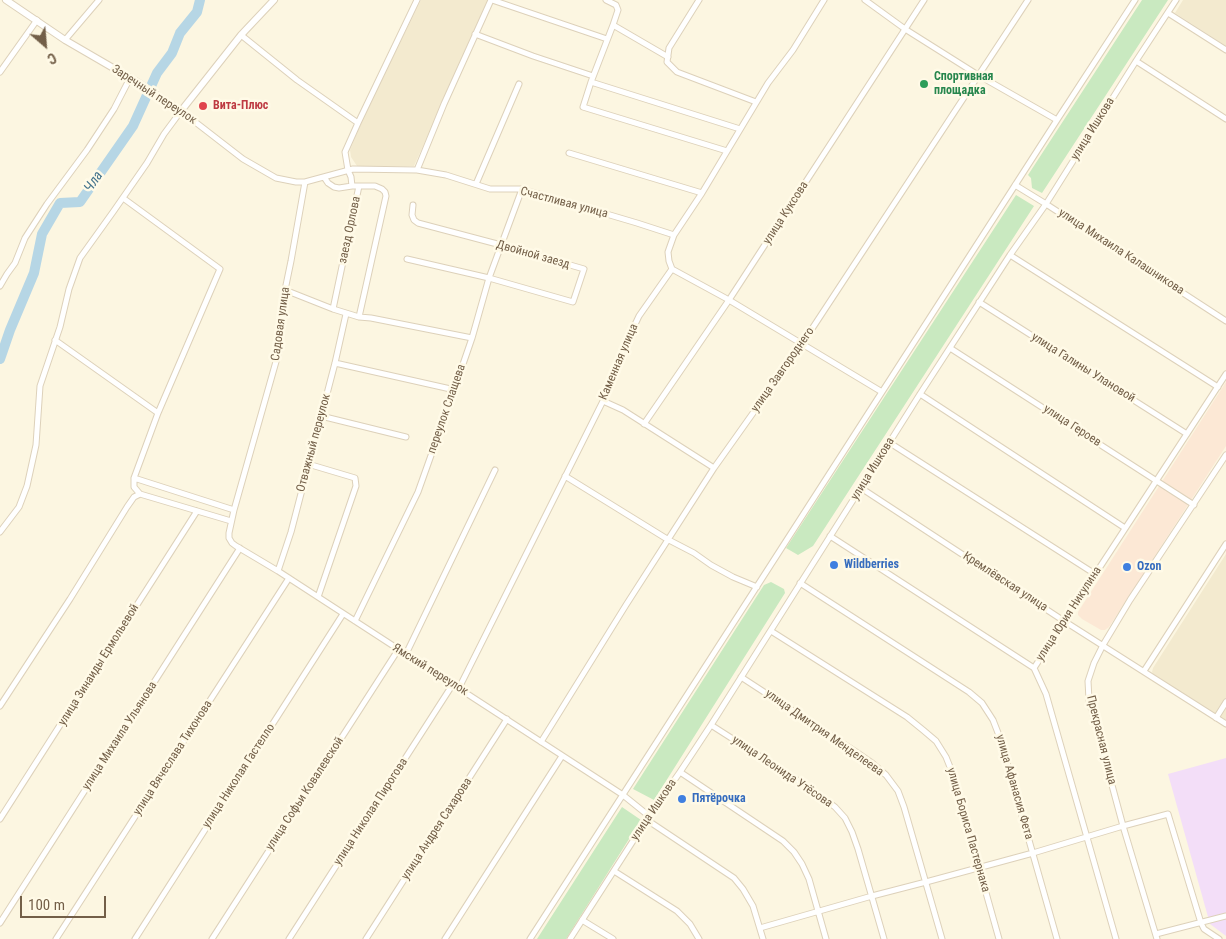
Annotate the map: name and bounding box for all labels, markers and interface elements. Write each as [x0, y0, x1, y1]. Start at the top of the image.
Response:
north arrow [20, 20, 70, 70]
text: С [45, 49, 59, 67]
street label: Заречный переулок [109, 62, 199, 128]
place label: Спортивная площадка [934, 70, 993, 98]
marker: Спортивная площадка [918, 78, 930, 90]
street label: улица Ишкова [1068, 95, 1118, 163]
place label: Вита-Плюс [213, 99, 268, 113]
marker: Вита-Плюс [197, 100, 209, 112]
water label: Чла [81, 168, 107, 196]
street label: улица Куксова [760, 179, 812, 247]
street label: Счастливая улица [519, 184, 609, 222]
street label: заезд Орлова [336, 195, 364, 265]
street label: улица Михаила Калашникова [1055, 206, 1187, 298]
street label: Двойной заезд [495, 238, 571, 272]
street label: Садовая улица [269, 286, 293, 362]
street label: Каменная улица [596, 322, 642, 402]
street label: улица Завгороднего [748, 325, 818, 415]
street label: улица Галины Улановой [1028, 330, 1138, 406]
street label: переулок Слащева [425, 362, 469, 456]
street label: Отважный переулок [294, 392, 334, 494]
street label: улица Героев [1040, 402, 1104, 450]
street label: улица Ишкова [848, 435, 898, 503]
street label: Кремлёвская улица [960, 549, 1050, 615]
place label: Wildberries [844, 558, 899, 572]
marker: Wildberries [828, 559, 840, 571]
place label: Ozon [1137, 560, 1161, 574]
marker: Ozon [1121, 561, 1133, 573]
street label: улица Юрия Никулина [1033, 564, 1105, 664]
street label: улица Зинаиды Ермольевой [56, 602, 142, 728]
street label: Ямский переулок [389, 641, 471, 699]
street label: улица Михаила Ульянова [80, 679, 160, 793]
street label: улица Дмитрия Менделеева [762, 687, 886, 779]
street label: Прекрасная улица [1083, 694, 1119, 786]
street label: улица Вячеслава Тихонова [130, 698, 216, 818]
street label: улица Николая Гастелло [200, 721, 278, 831]
street label: улица Леонида Утёсова [729, 733, 835, 811]
street label: улица Афанасия Фета [992, 733, 1036, 841]
street label: улица Софьи Ковалевской [263, 735, 347, 853]
street label: улица Николая Пирогова [331, 756, 411, 868]
street label: улица Бориса Пастернака [943, 766, 993, 894]
street label: улица Андрея Сахарова [399, 775, 475, 883]
street label: улица Ишкова [628, 776, 680, 844]
place label: Пятёрочка [692, 792, 746, 806]
marker: Пятёрочка [676, 793, 688, 805]
scale bar [22, 886, 109, 918]
text: 100 m [28, 896, 65, 914]

